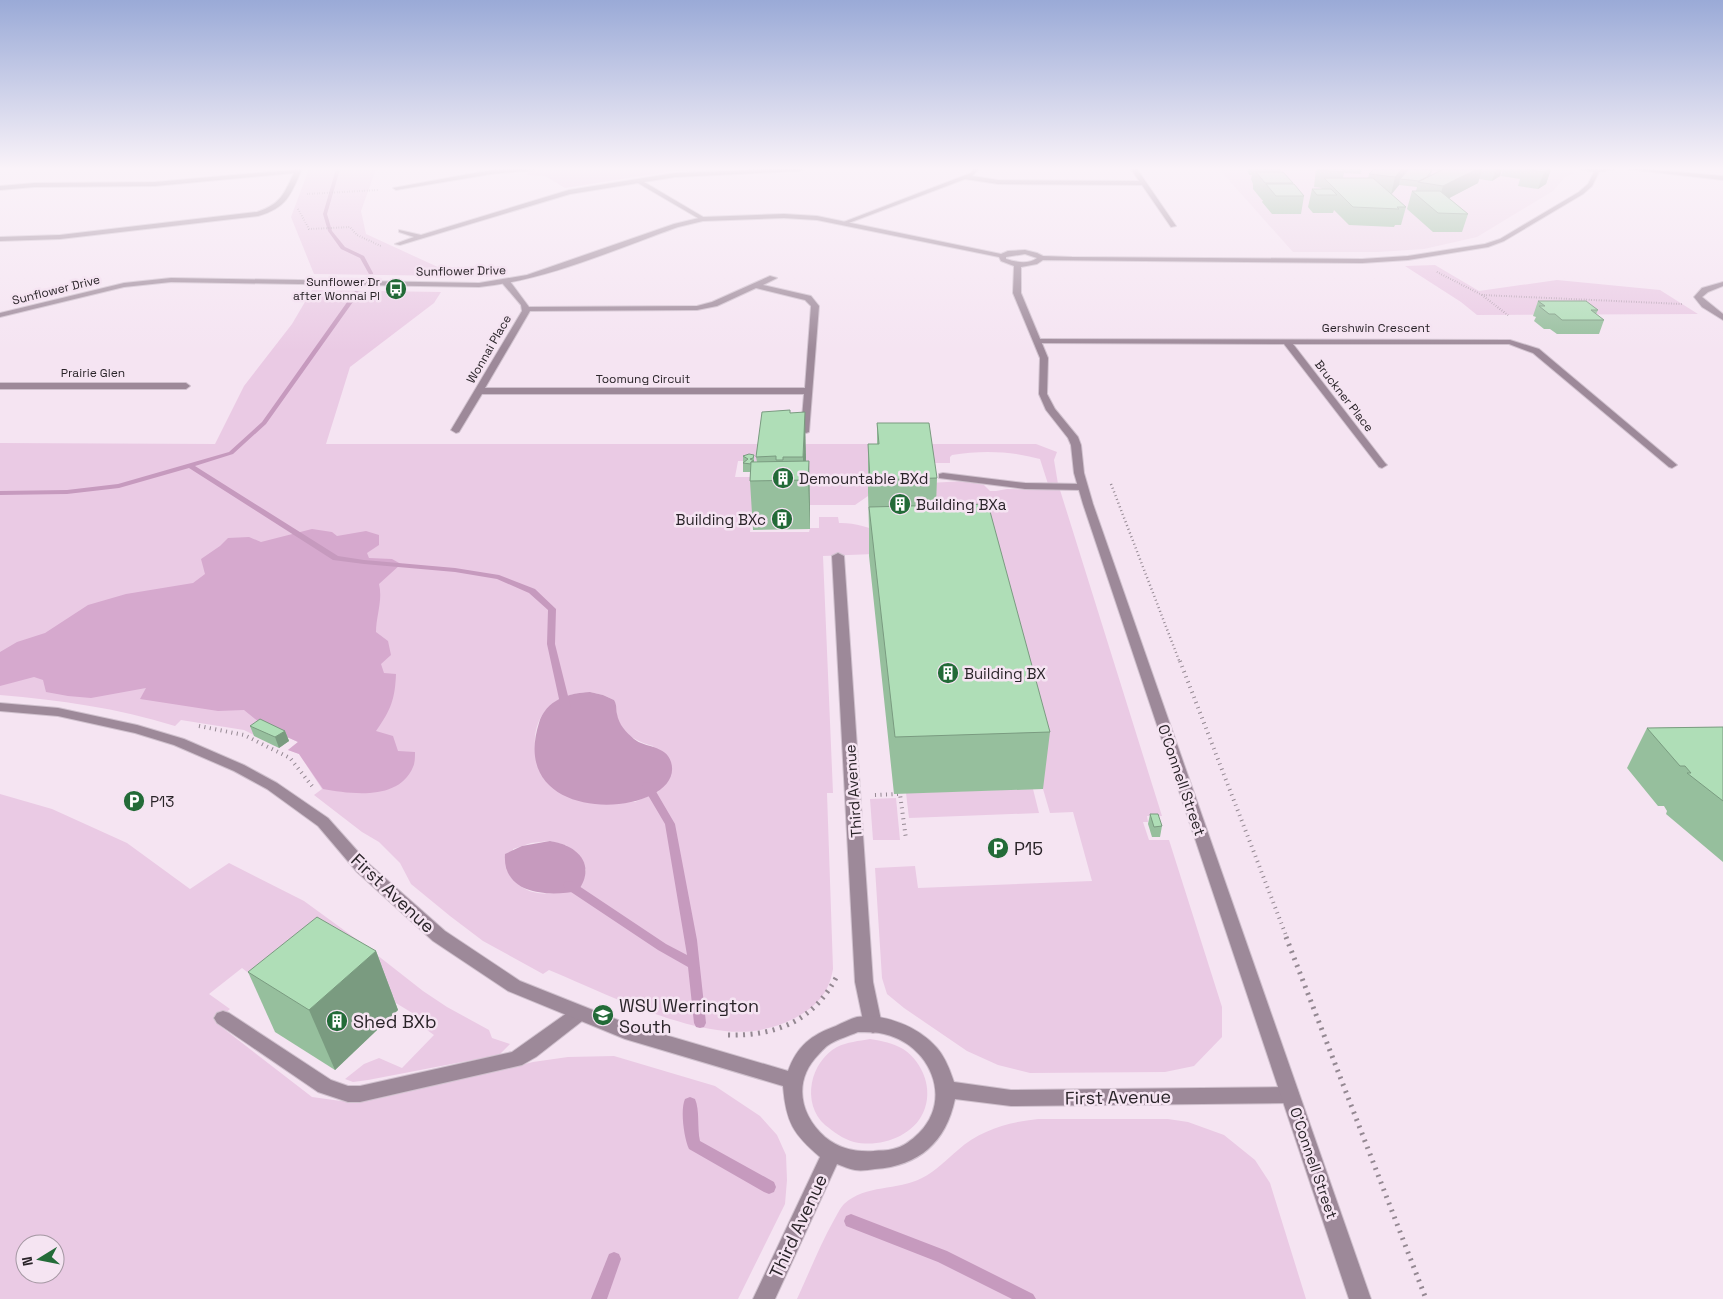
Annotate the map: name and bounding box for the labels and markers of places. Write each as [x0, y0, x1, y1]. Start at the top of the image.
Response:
place label: Sunflower Dr after Wonnai Pl [293, 274, 380, 304]
bus stop icon: Sunflower Dr after Wonnai Pl [384, 277, 408, 301]
building icon: Demountable BXd [771, 466, 795, 490]
place label: Demountable BXd [799, 469, 928, 488]
building icon: Building BXa [888, 492, 912, 516]
place label: Building BXa [916, 495, 1007, 514]
building icon: Building BXc [770, 507, 794, 531]
place label: Building BXc [676, 510, 766, 529]
building icon: Building BX [936, 661, 960, 685]
place label: Building BX [964, 664, 1046, 683]
parking icon: P13 [122, 789, 146, 813]
place label: P13 [150, 792, 174, 811]
parking icon: P15 [986, 836, 1010, 860]
place label: P15 [1014, 837, 1043, 860]
place label: WSU Werrington South [619, 994, 759, 1038]
school or university icon: WSU Werrington South [591, 1003, 615, 1027]
building icon: Shed BXb [325, 1009, 349, 1033]
place label: Shed BXb [353, 1010, 437, 1033]

